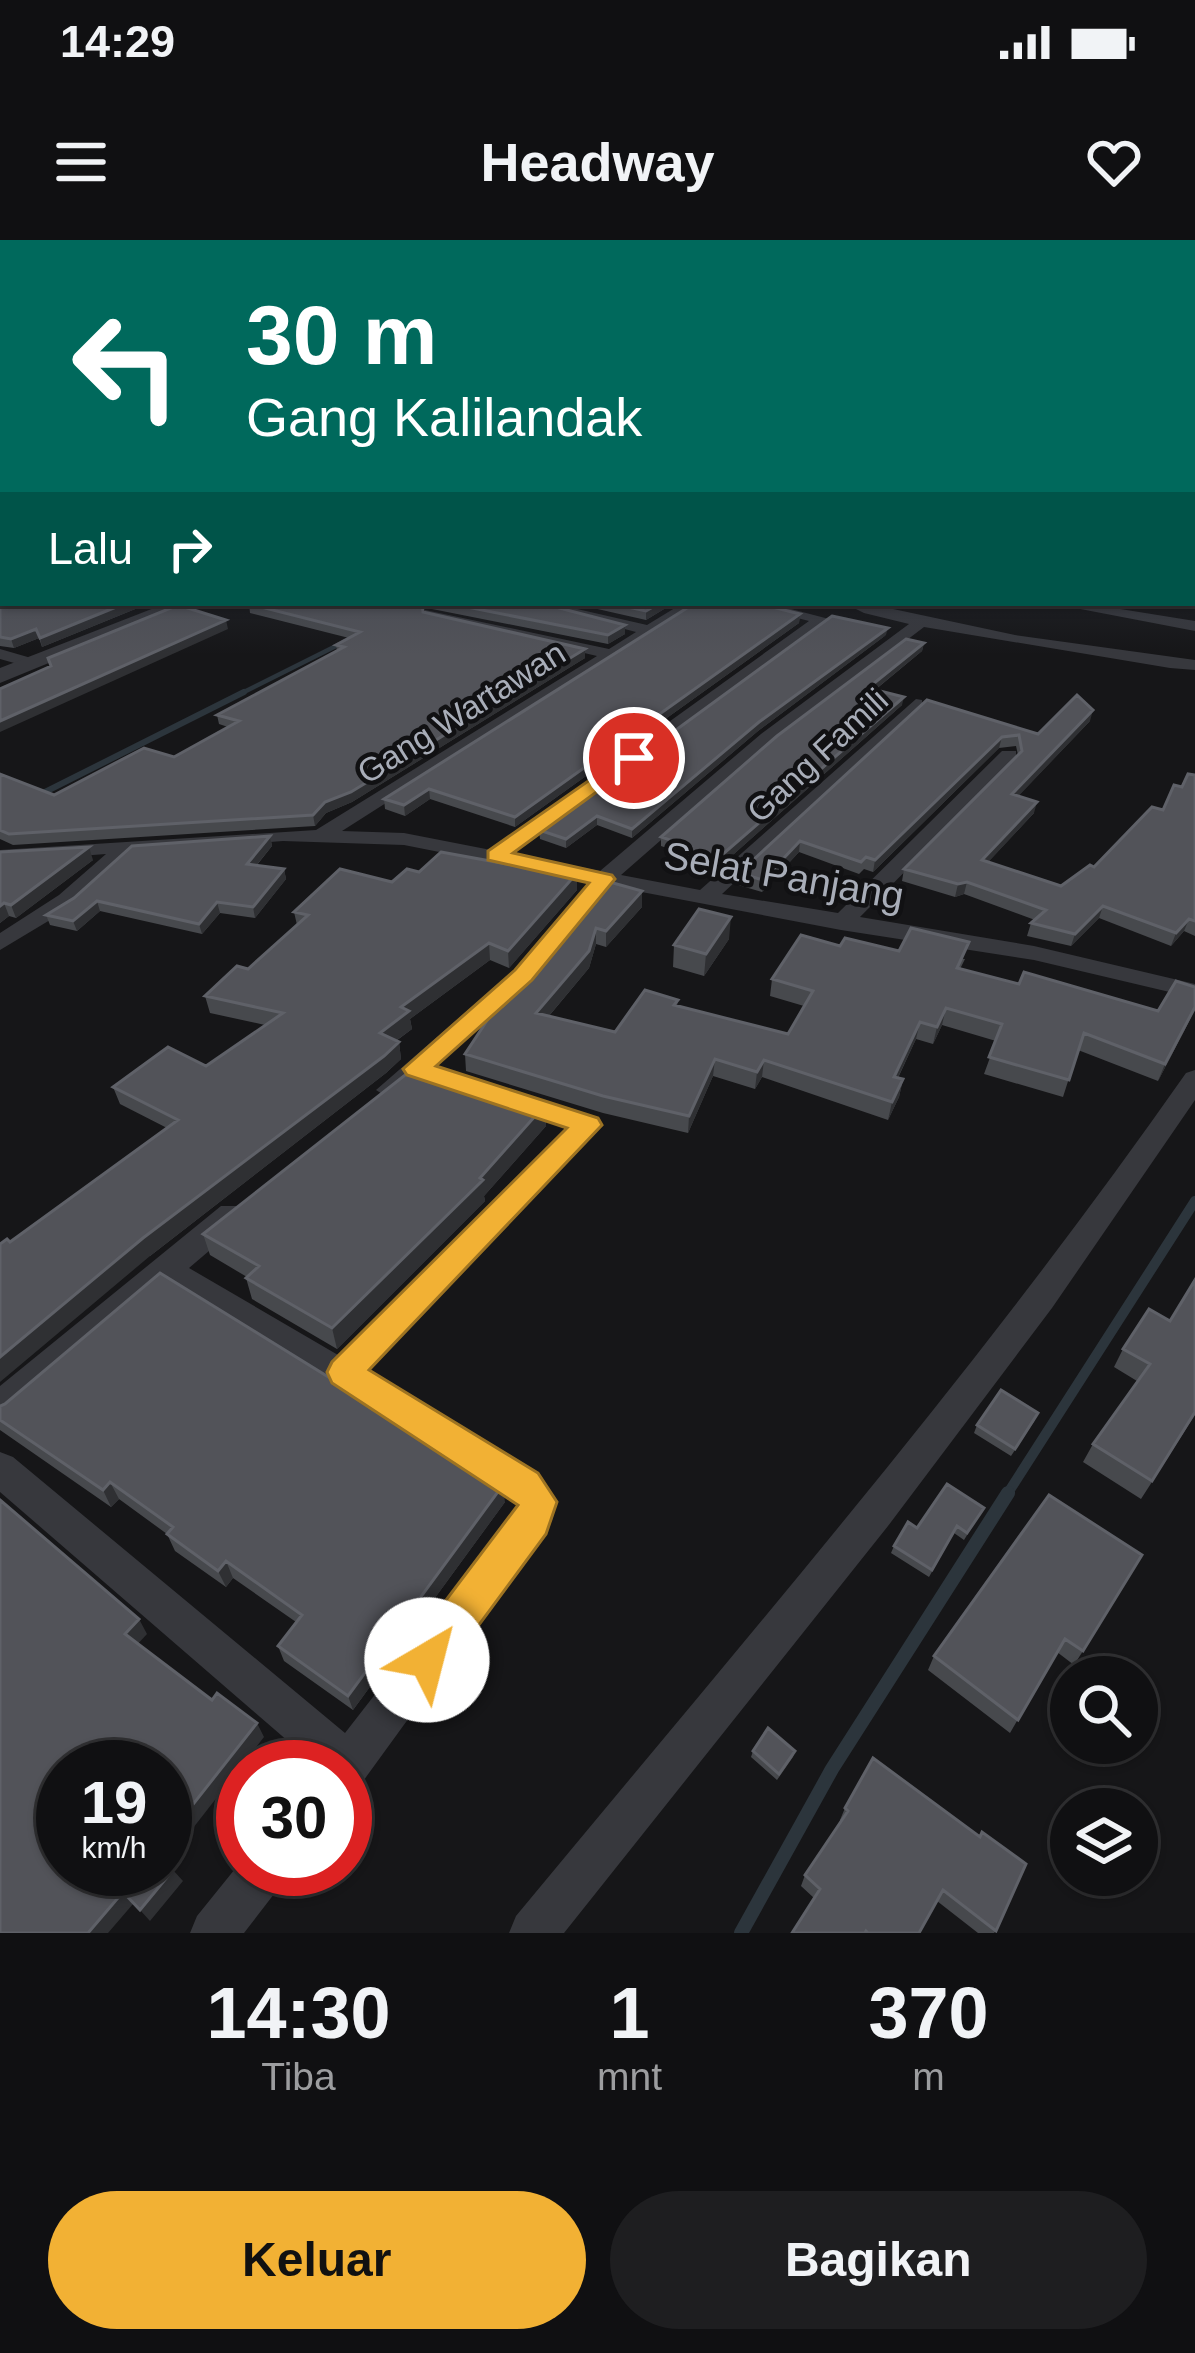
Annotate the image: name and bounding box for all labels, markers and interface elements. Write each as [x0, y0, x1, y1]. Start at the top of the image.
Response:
text: 14:29 [60, 16, 175, 67]
icon: menu [48, 129, 114, 195]
icon: heart [1081, 129, 1147, 195]
text: Headway [480, 132, 715, 192]
icon: left [48, 288, 204, 444]
text: 30 m [246, 288, 437, 382]
text: Gang Kalilandak [246, 387, 642, 447]
icon: right [157, 516, 223, 582]
text: Lalu [48, 523, 133, 574]
street label: Gang Wartawan [351, 634, 572, 791]
street label: Gang Famili [740, 681, 895, 830]
pin [583, 707, 685, 809]
icon: arrive [601, 725, 667, 791]
street label: Selat Panjang [661, 833, 907, 918]
position arrow [364, 1597, 490, 1723]
map controls [1050, 1656, 1158, 1896]
button: search [1050, 1656, 1158, 1764]
speed limit sign: 30 [216, 1740, 372, 1896]
text: 19 [81, 1769, 147, 1836]
button: layers [1050, 1788, 1158, 1896]
text: km/h [81, 1831, 147, 1864]
text: 14:30 [206, 1973, 391, 2053]
text: 1 [609, 1973, 650, 2053]
text: 370 [868, 1973, 989, 2053]
text: Tiba [261, 2055, 336, 2098]
text: mnt [597, 2055, 662, 2098]
text: m [912, 2055, 945, 2098]
button: Keluar [48, 2191, 586, 2329]
button: Bagikan [610, 2191, 1147, 2329]

